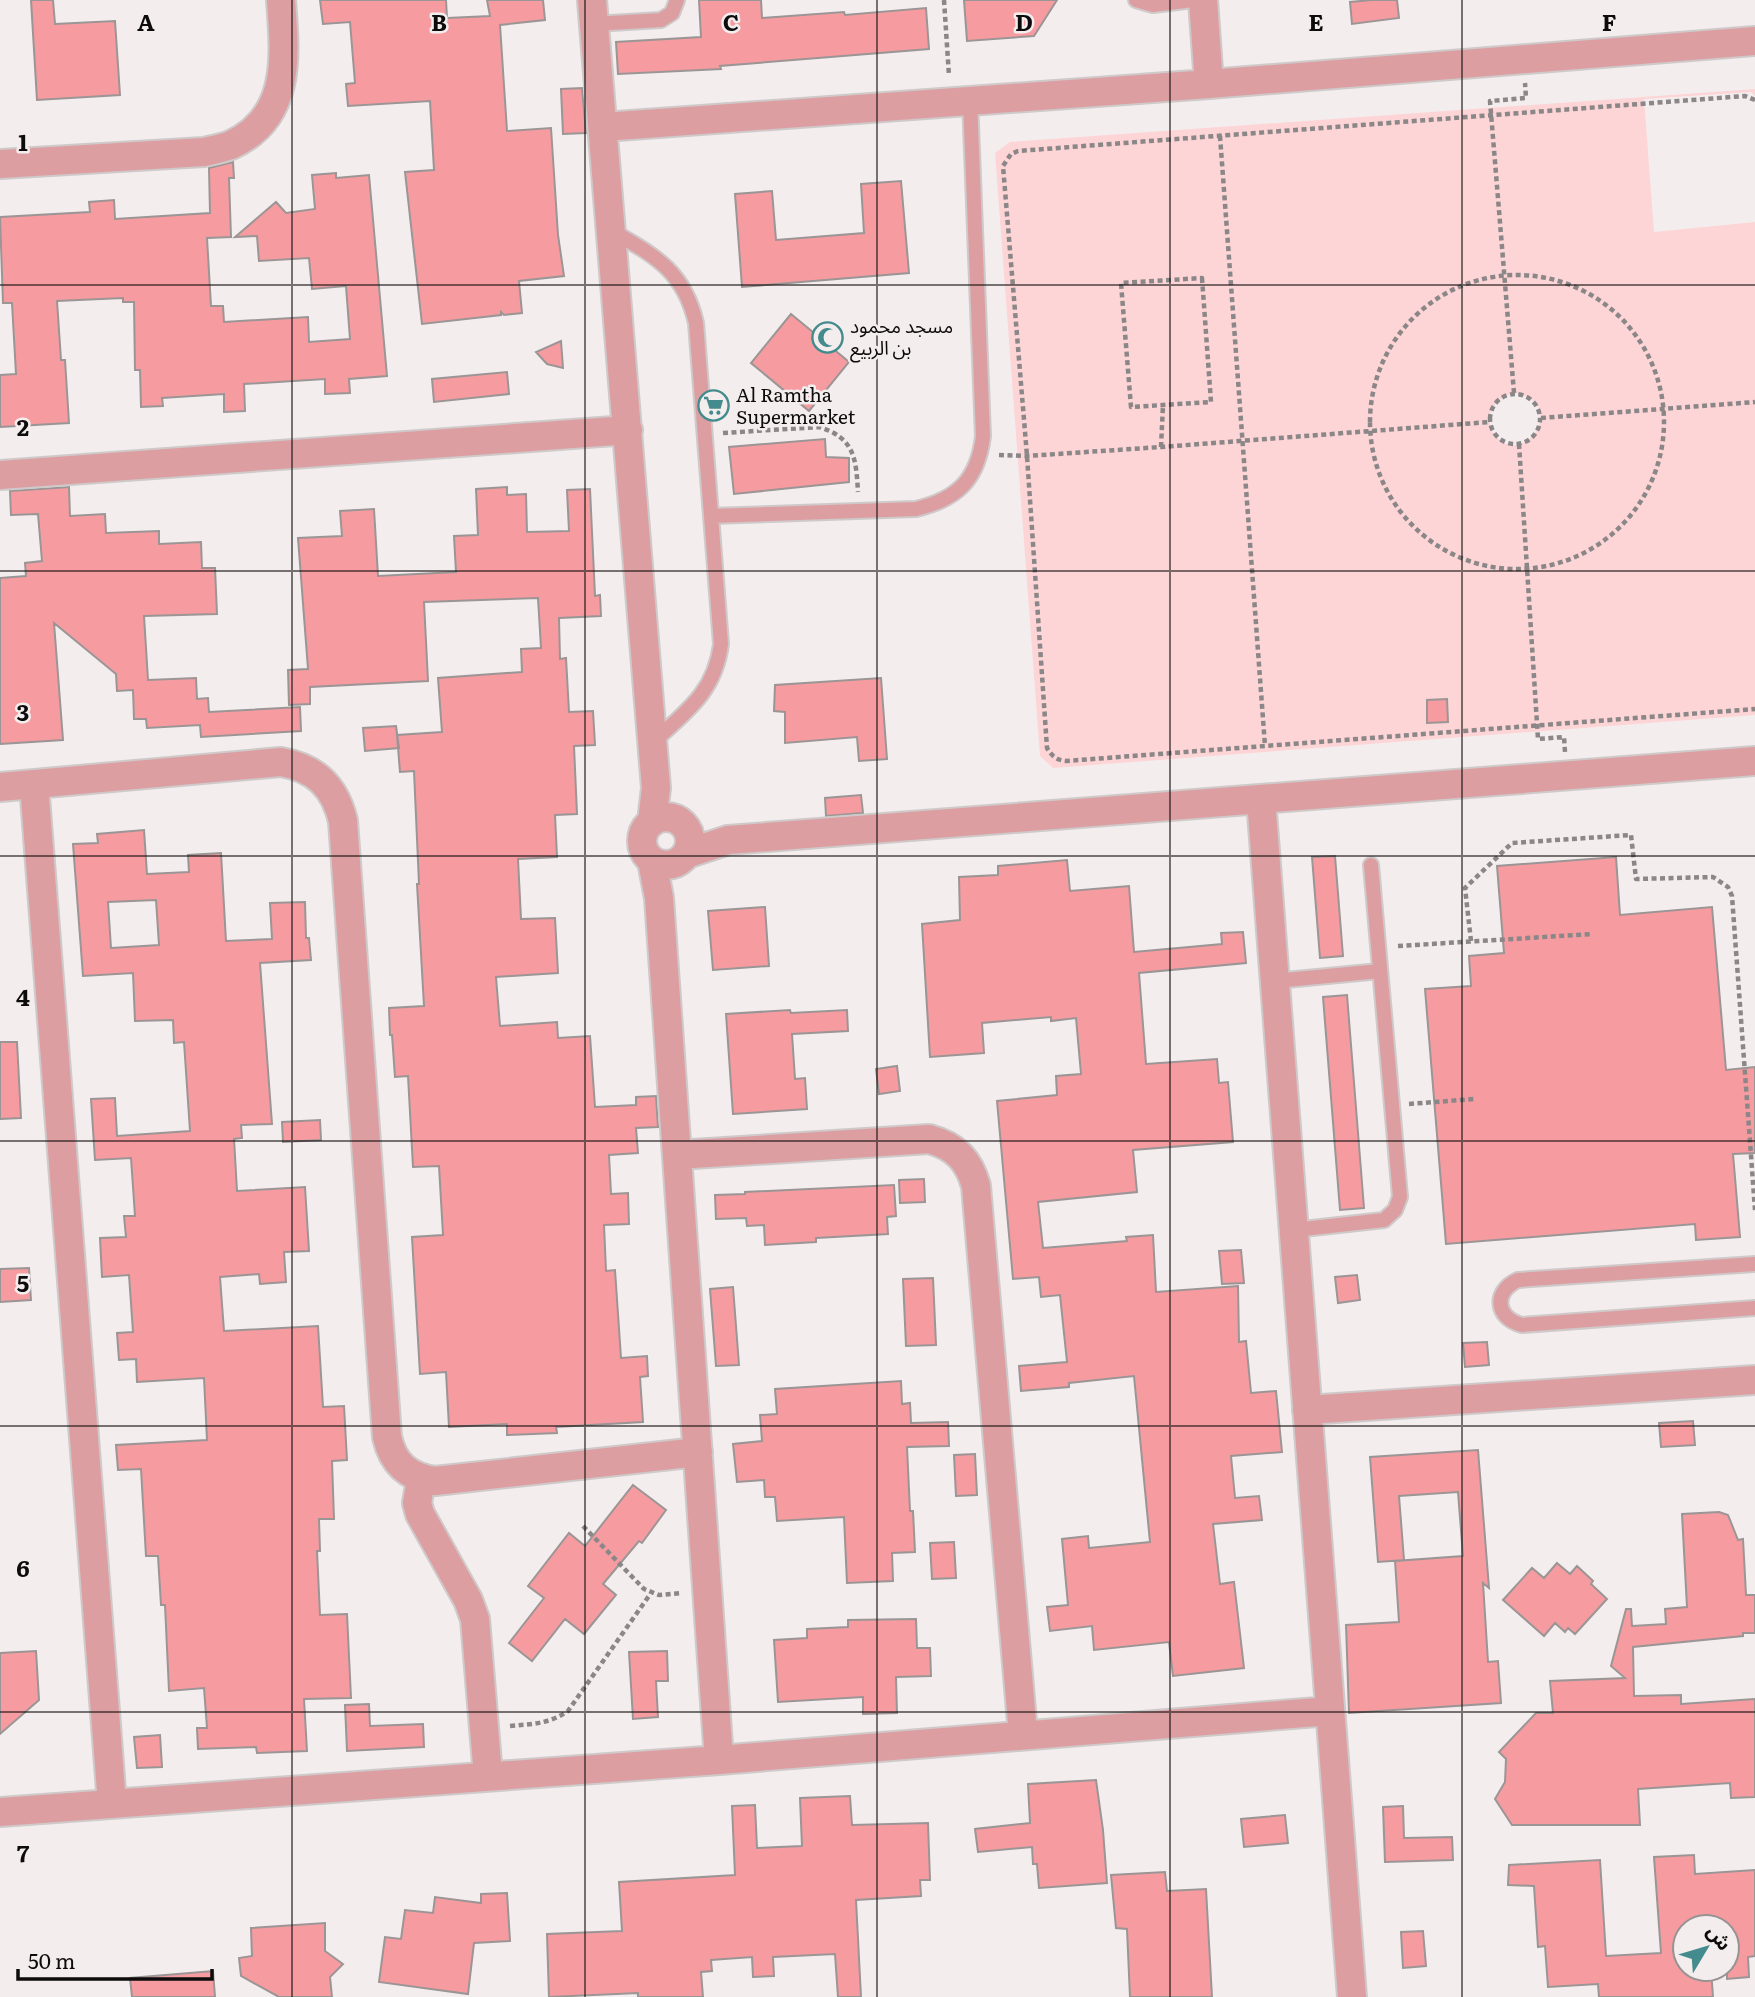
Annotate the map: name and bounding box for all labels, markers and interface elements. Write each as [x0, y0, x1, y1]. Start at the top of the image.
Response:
text: A [137, 4, 155, 38]
text: B [431, 4, 447, 38]
text: C [723, 4, 739, 38]
text: D [1015, 4, 1033, 38]
text: E [1308, 4, 1324, 38]
text: F [1602, 4, 1617, 38]
text: 1 [18, 124, 28, 158]
place label: مسجد محمود بن الربيع [850, 311, 953, 363]
mosque icon: مسجد محمود بن الربيع [810, 320, 844, 354]
place label: Al Ramtha Supermarket [736, 380, 856, 430]
supermarket icon: Al Ramtha Supermarket [696, 389, 730, 423]
text: 2 [17, 409, 29, 443]
text: 3 [17, 694, 29, 728]
text: 4 [16, 979, 30, 1013]
text: 5 [17, 1265, 29, 1299]
text: 6 [16, 1550, 30, 1584]
text: 7 [17, 1835, 30, 1869]
north arrow [1671, 1913, 1741, 1983]
text: ش [1701, 1918, 1739, 1956]
scale bar [18, 1938, 212, 1982]
text: 50 m [28, 1944, 75, 1975]

